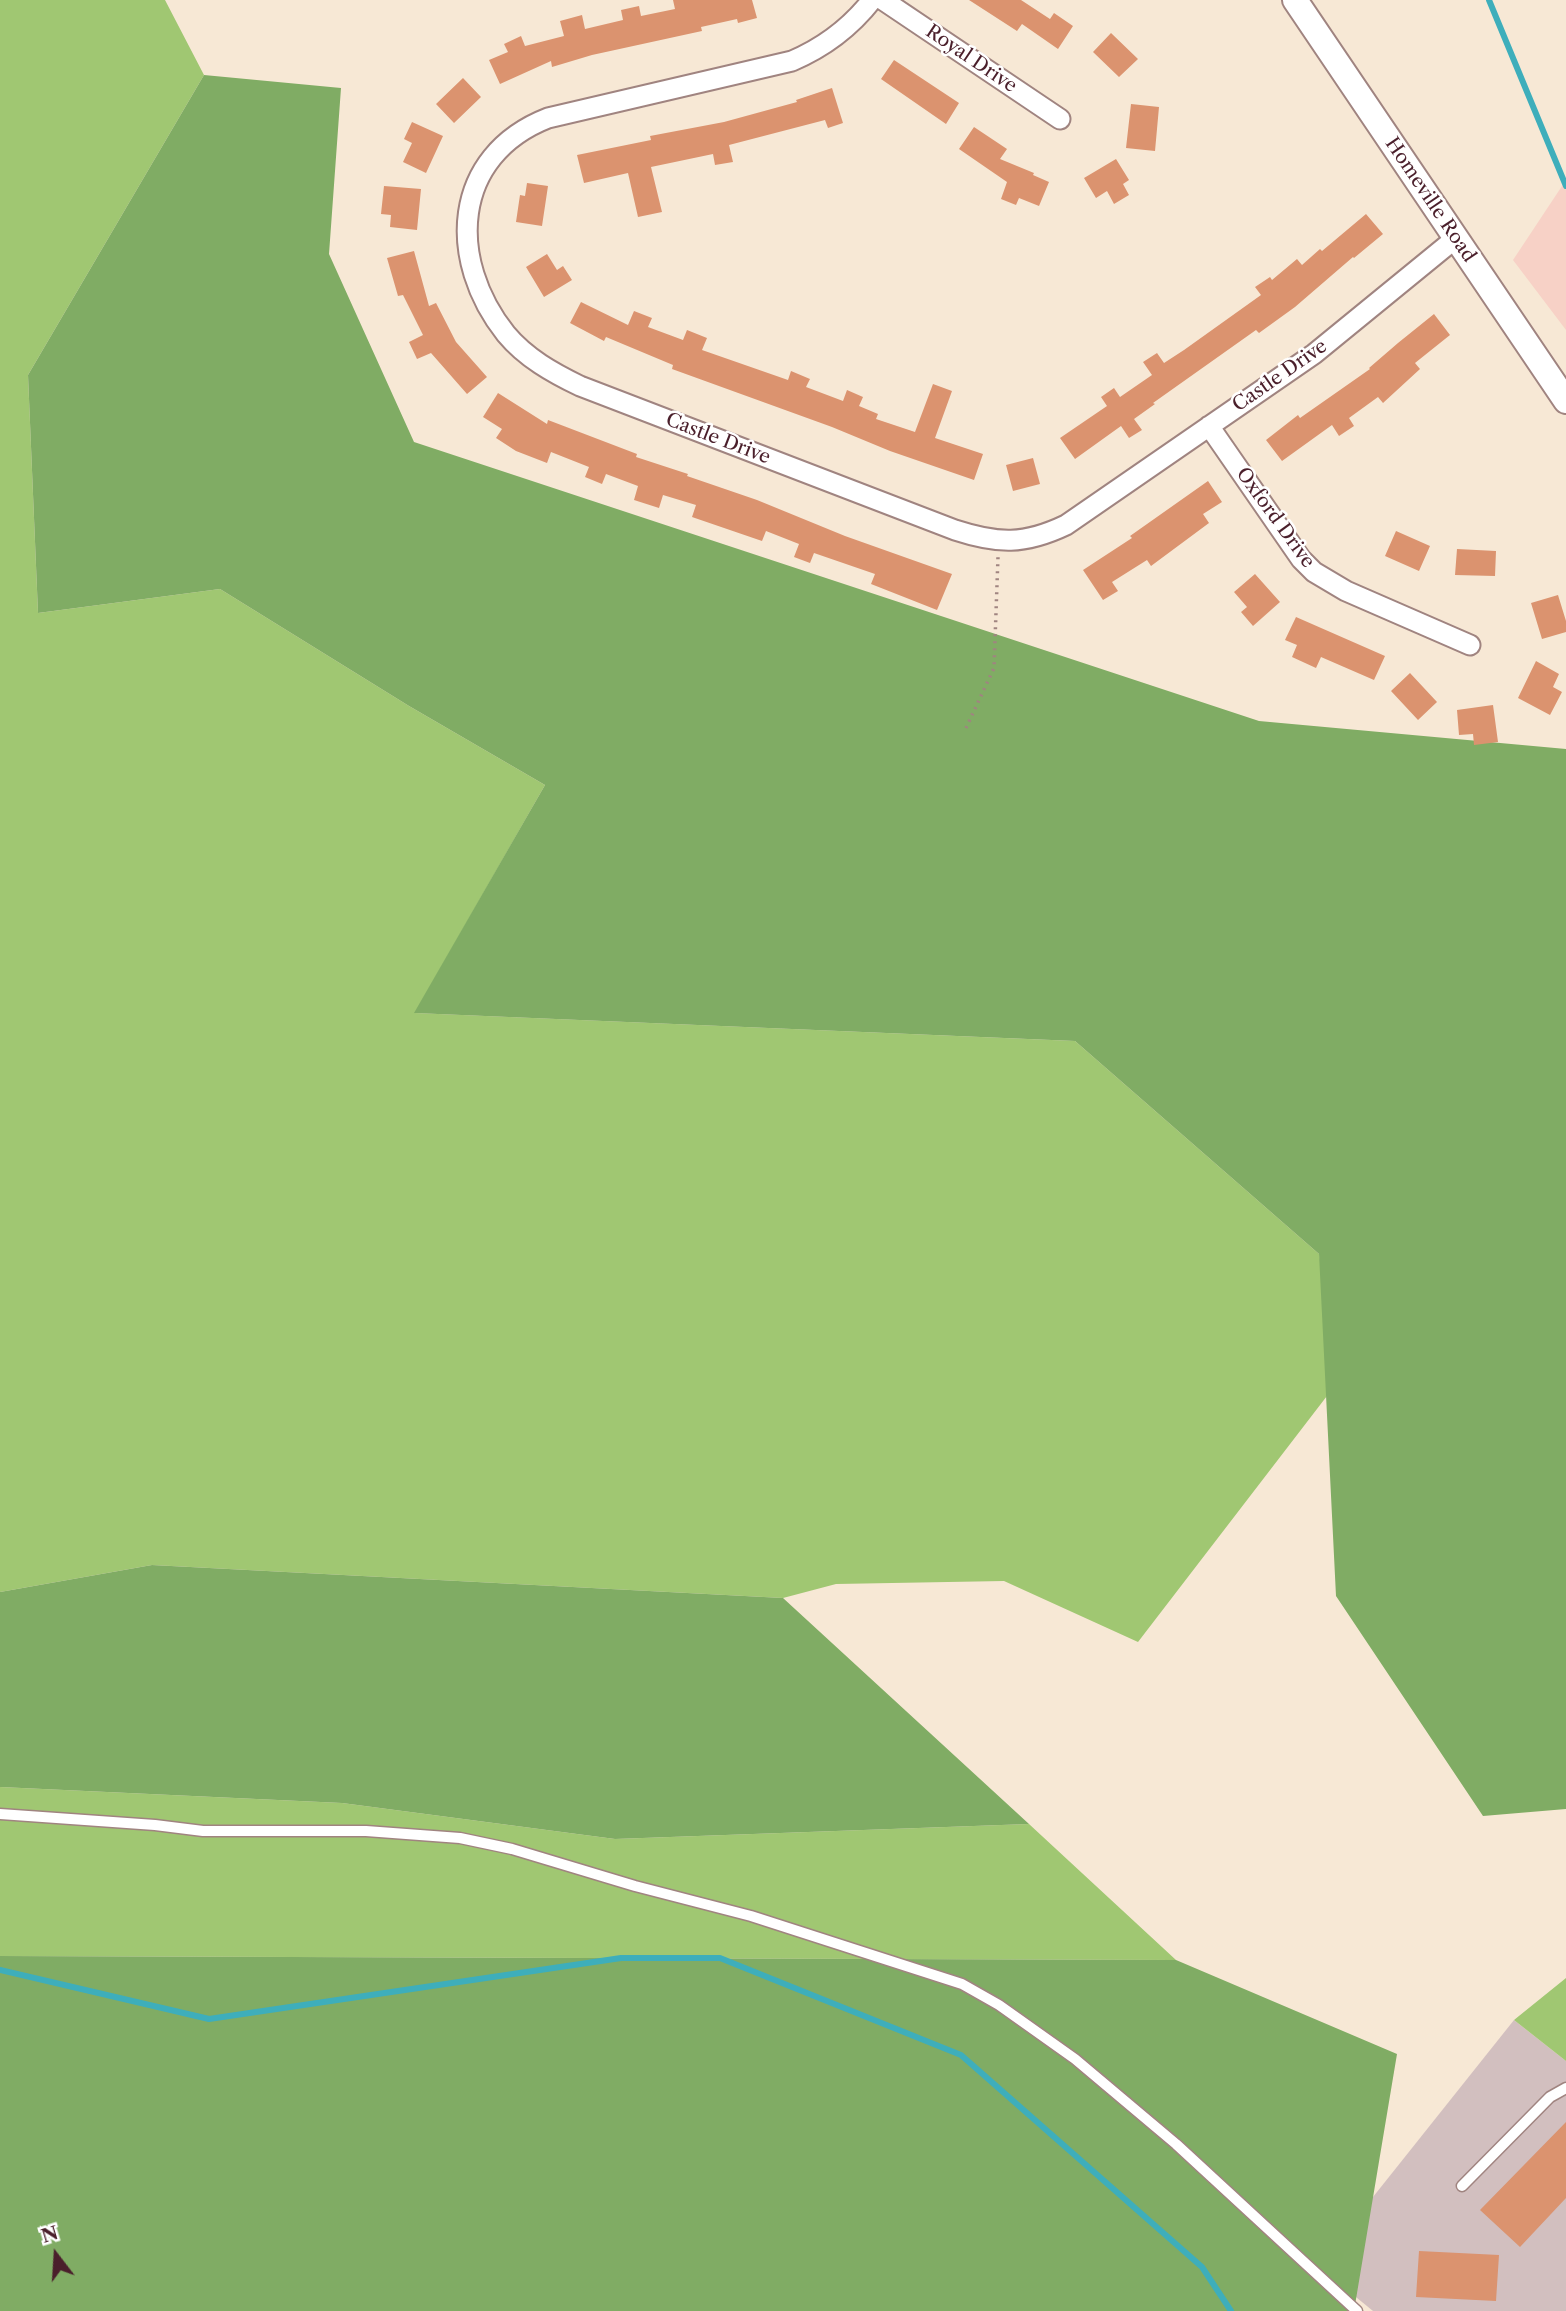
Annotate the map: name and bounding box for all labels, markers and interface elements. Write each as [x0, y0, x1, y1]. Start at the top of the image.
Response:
street label: Royal Drive [921, 20, 1021, 98]
street label: Homeville Road [1380, 133, 1480, 267]
street label: Castle Drive [1228, 335, 1332, 417]
street label: Castle Drive [662, 409, 774, 469]
street label: Oxford Drive [1231, 463, 1319, 573]
north arrow [21, 2220, 91, 2290]
text: N [38, 2221, 61, 2248]

